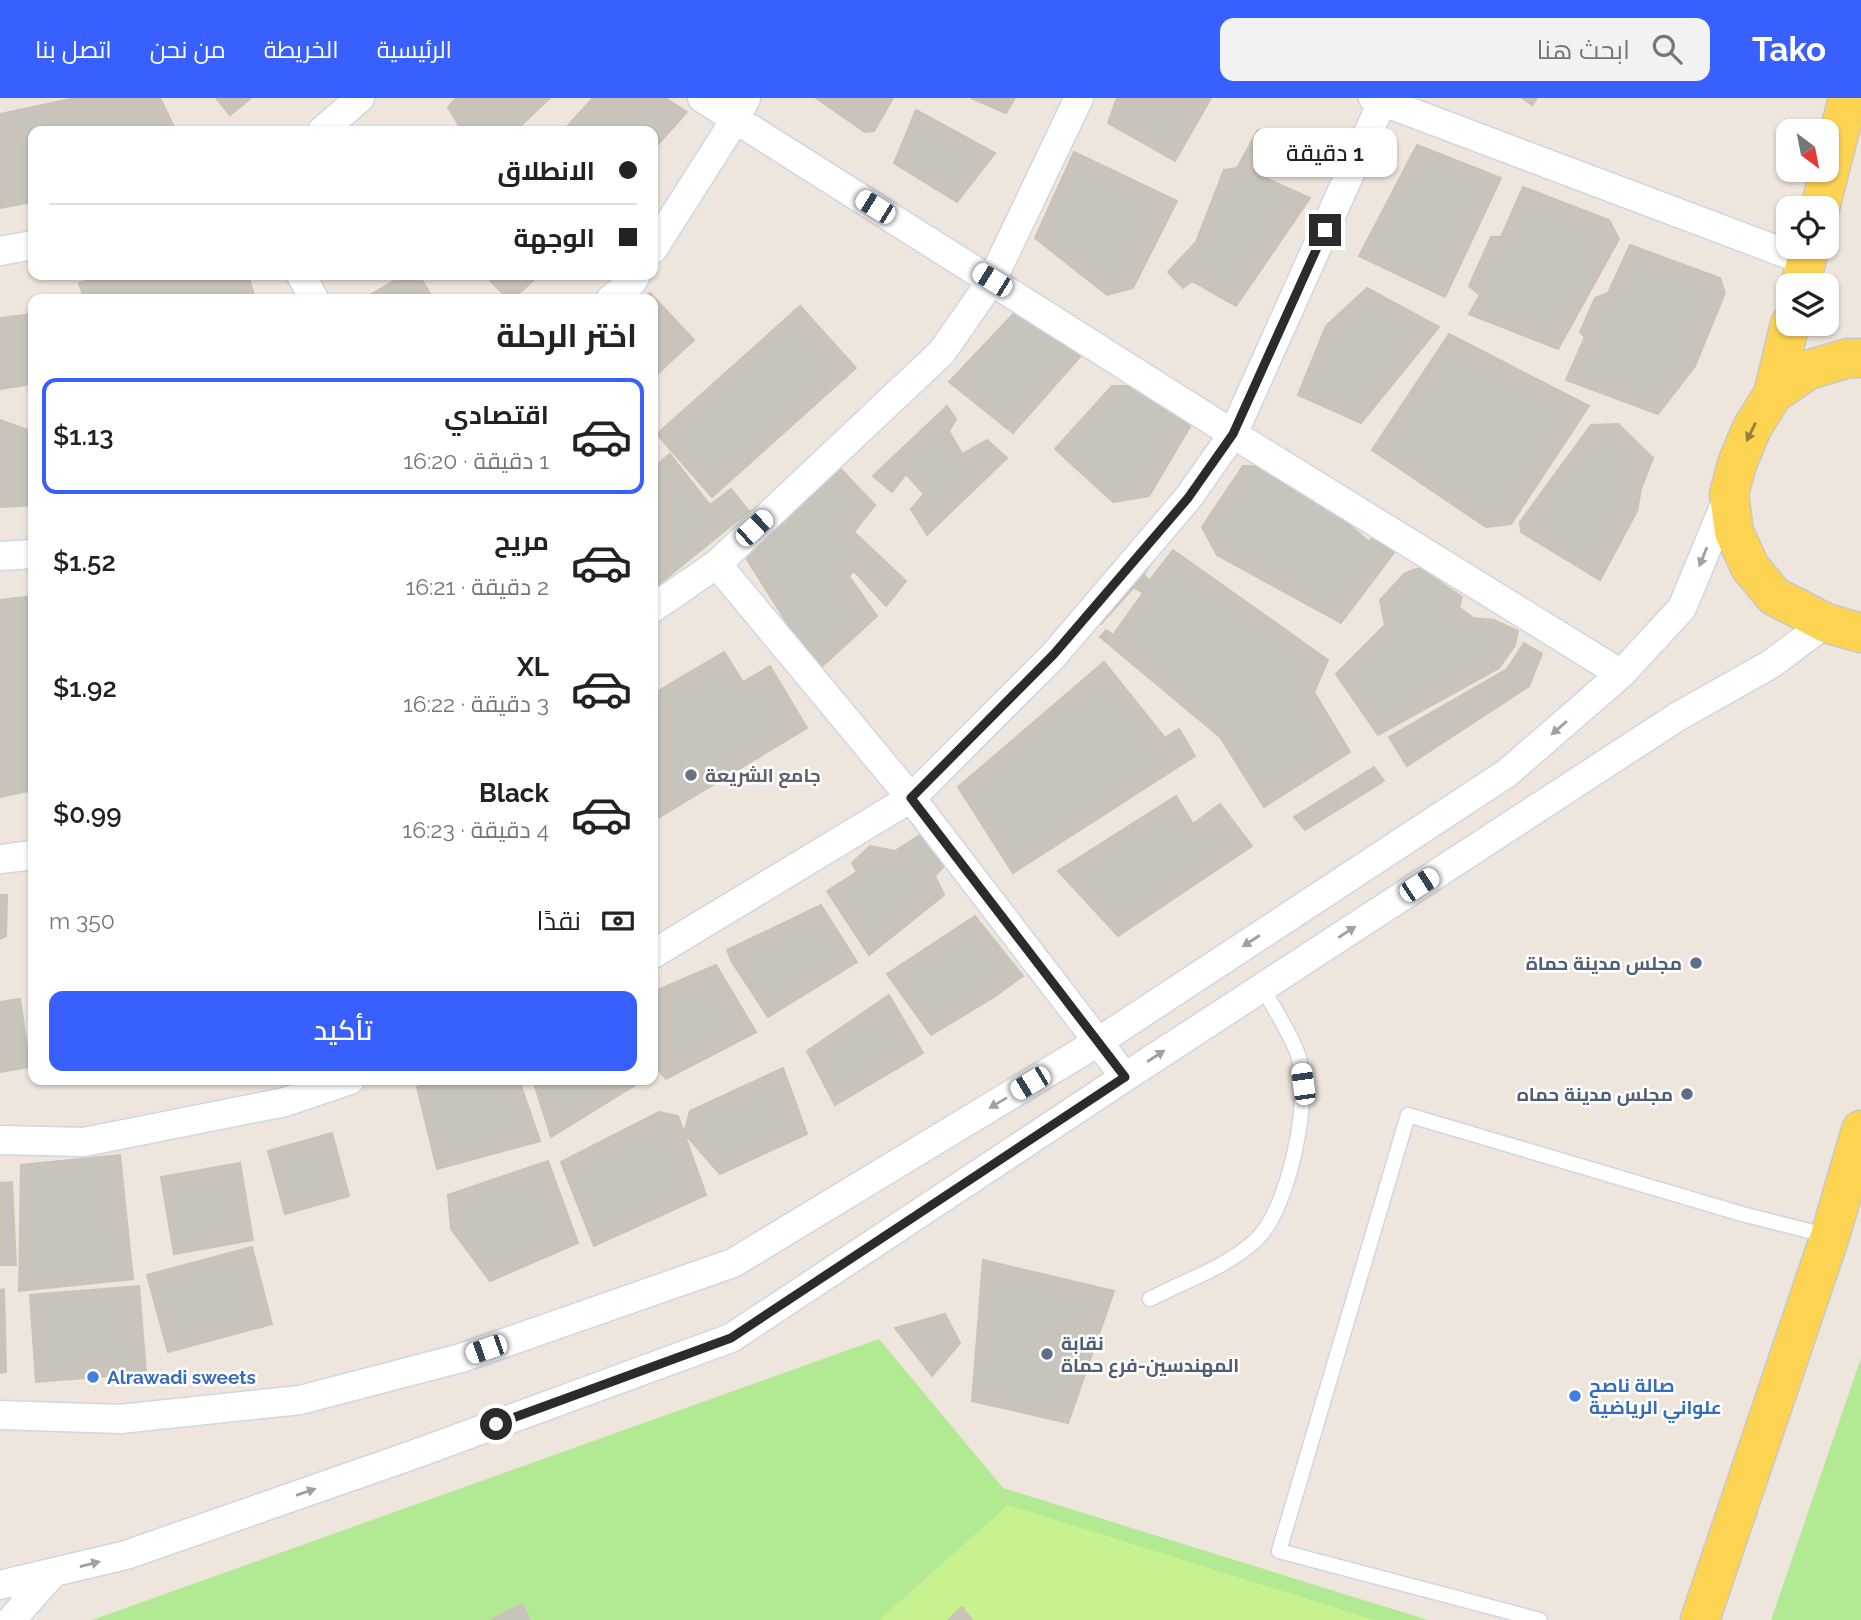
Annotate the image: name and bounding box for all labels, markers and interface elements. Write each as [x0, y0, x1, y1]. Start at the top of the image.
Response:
search box [1220, 18, 1710, 81]
icon: search [1648, 30, 1686, 68]
text: Tako [1752, 30, 1826, 69]
text: اتصل بنا [35, 35, 112, 64]
text: من نحن [150, 35, 226, 64]
text: الخريطة [264, 35, 339, 64]
text: الرئيسية [377, 35, 452, 64]
text: ابحث هنا [1536, 35, 1630, 65]
north arrow [1776, 119, 1839, 182]
map controls [1776, 119, 1839, 336]
callout: 1 دقيقة [1253, 129, 1397, 178]
text: 1 دقيقة [1286, 139, 1364, 166]
text: الانطلاق [497, 156, 595, 186]
car [852, 187, 899, 227]
button: locate [1776, 196, 1839, 259]
route end [1309, 214, 1341, 246]
text: الوجهة [514, 223, 595, 253]
car [969, 260, 1016, 300]
button: layers [1776, 273, 1839, 336]
text: اختر الرحلة [496, 317, 637, 354]
text: اقتصادي [444, 400, 549, 430]
icon: car [570, 405, 633, 468]
text: $1.13 [53, 421, 114, 451]
one-way arrow [1745, 422, 1756, 442]
text: 1 دقيقة · 16:20 [403, 447, 549, 474]
car [732, 506, 777, 550]
text: مريح [494, 526, 549, 556]
icon: car [570, 531, 633, 594]
text: $1.52 [53, 547, 116, 577]
one-way arrow [1697, 547, 1709, 567]
text: 2 دقيقة · 16:21 [405, 573, 549, 600]
text: XL [517, 652, 549, 682]
icon: car [570, 657, 633, 720]
text: $1.92 [53, 673, 117, 703]
text: 3 دقيقة · 16:22 [403, 690, 549, 717]
one-way arrow [1550, 720, 1568, 736]
place label: جامع الشريعة [705, 764, 821, 789]
marker: جامع الشريعة [683, 767, 699, 783]
text: Black [479, 778, 549, 808]
icon: car [570, 783, 633, 846]
text: $0.99 [53, 799, 121, 829]
text: 4 دقيقة · 16:23 [402, 816, 549, 843]
car [1396, 865, 1443, 905]
icon: cash [599, 902, 637, 940]
text: نقدًا [537, 906, 581, 936]
text: 350 m [49, 907, 115, 934]
one-way arrow [1337, 925, 1357, 938]
one-way arrow [1242, 935, 1261, 948]
place label: مجلس مدينة حماة [1526, 952, 1682, 975]
marker: مجلس مدينة حماة [1688, 955, 1704, 971]
button: تأكيد [49, 991, 637, 1071]
one-way arrow [1147, 1050, 1166, 1063]
car [1290, 1062, 1317, 1106]
car [1007, 1063, 1054, 1103]
place label: مجلس مدينة حماه [1517, 1083, 1673, 1106]
marker: مجلس مدينة حماه [1679, 1086, 1695, 1102]
one-way arrow [988, 1097, 1007, 1109]
car [463, 1332, 510, 1366]
place label: نقابة المهندسين-فرع حماة [1061, 1332, 1239, 1379]
marker: نقابة المهندسين-فرع حماة [1039, 1346, 1055, 1362]
place label: Alrawadi sweets [107, 1366, 256, 1388]
marker: Alrawadi sweets [85, 1369, 101, 1385]
place label: صالة ناصح علواني الرياضية [1589, 1374, 1722, 1423]
marker: صالة ناصح علواني الرياضية [1567, 1388, 1583, 1404]
route start [480, 1408, 512, 1440]
one-way arrow [296, 1486, 317, 1497]
one-way arrow [79, 1558, 101, 1569]

